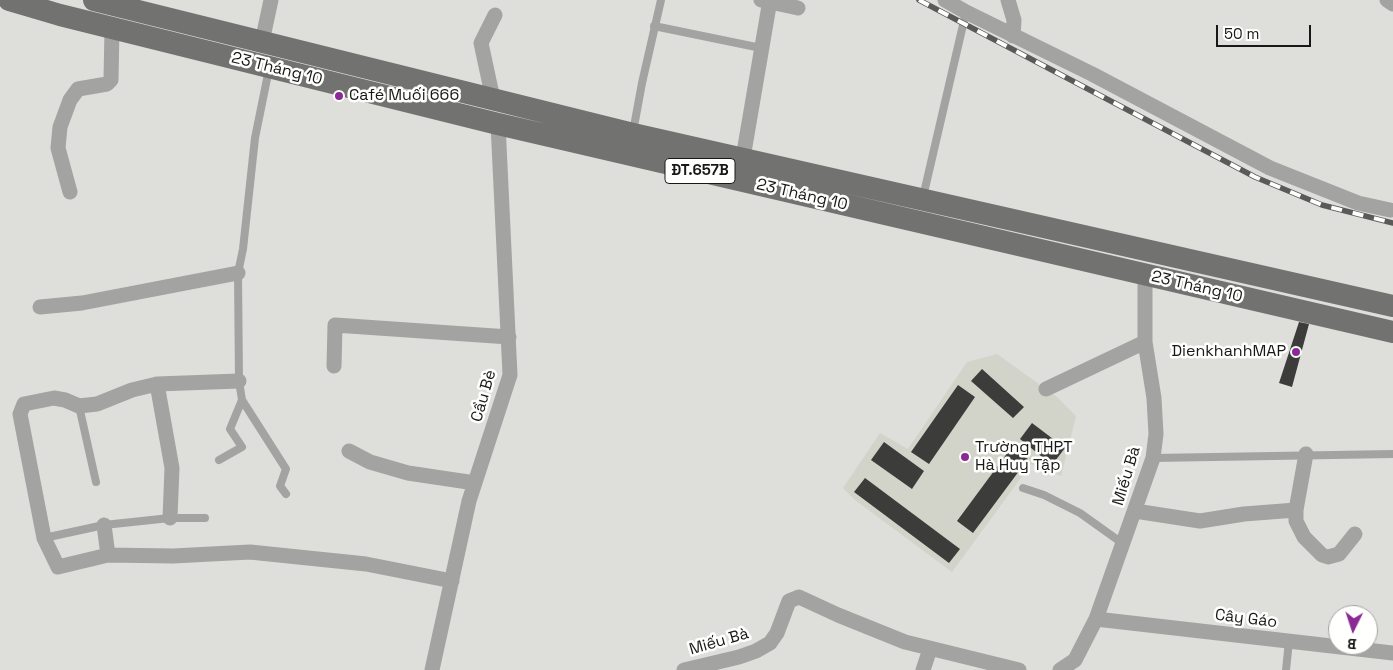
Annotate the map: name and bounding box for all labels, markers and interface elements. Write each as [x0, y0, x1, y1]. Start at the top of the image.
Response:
scale bar [1218, 15, 1313, 47]
text: 50 m [1224, 24, 1259, 43]
street label: 23 Tháng 10 [230, 48, 324, 90]
place label: Café Muối 666 [349, 86, 459, 106]
marker: Café Muối 666 [333, 90, 345, 102]
road number: ĐT.657B [665, 158, 735, 184]
street label: 23 Tháng 10 [755, 175, 849, 215]
street label: 23 Tháng 10 [1150, 267, 1244, 307]
place label: DienkhanhMAP [1171, 342, 1286, 362]
marker: DienkhanhMAP [1290, 346, 1302, 358]
street label: Cầu Bè [467, 368, 501, 424]
place label: Trường THPT Hà Huy Tập [975, 438, 1073, 476]
street label: Miếu Bà [1109, 444, 1145, 508]
marker: Trường THPT Hà Huy Tập [959, 451, 971, 463]
north arrow [1328, 605, 1378, 655]
street label: Cây Gáo [1214, 606, 1278, 632]
street label: Miếu Bà [687, 624, 751, 660]
text: B [1347, 635, 1357, 653]

